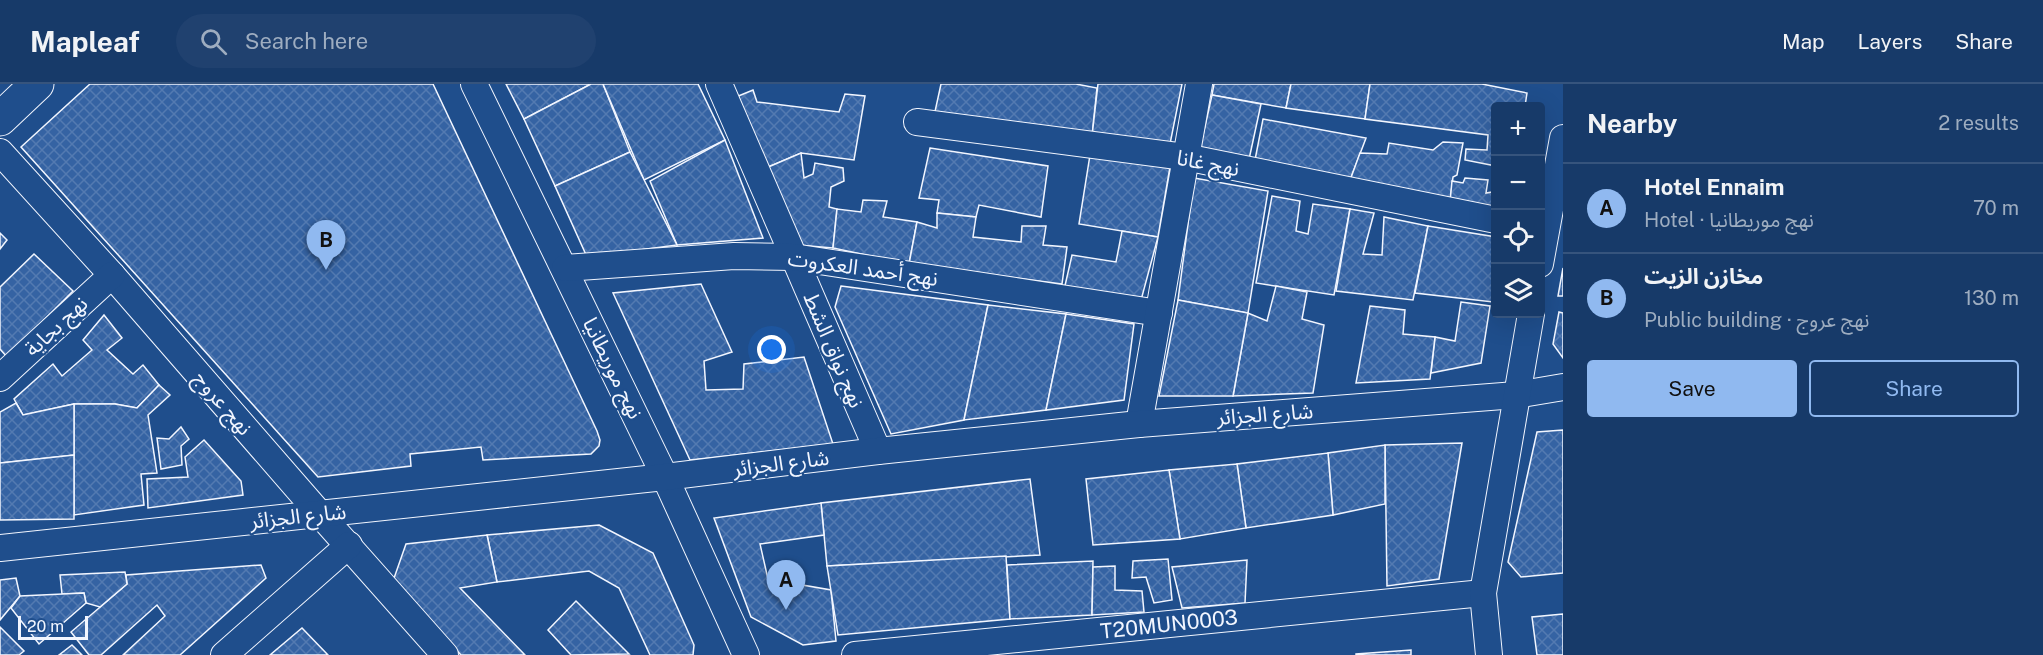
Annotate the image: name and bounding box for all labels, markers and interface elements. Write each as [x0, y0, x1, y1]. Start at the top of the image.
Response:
search box [176, 14, 596, 68]
text: Mapleaf [30, 25, 140, 58]
icon: search [197, 25, 230, 58]
text: Search here [245, 28, 368, 54]
text: Map [1782, 29, 1825, 54]
text: Layers [1858, 29, 1922, 54]
text: Share [1955, 29, 2013, 54]
map controls [1491, 102, 1545, 318]
button: + [1491, 102, 1545, 156]
text: Nearby [1587, 108, 1677, 139]
text: 2 results [1938, 111, 2019, 135]
street label: نهج غانا [1174, 145, 1242, 184]
button: − [1491, 156, 1545, 210]
text: Hotel Ennaim [1644, 174, 1785, 200]
text: A [1599, 196, 1614, 220]
text: 70 m [1973, 196, 2019, 220]
text: Hotel · نهج موريطانيا [1644, 208, 1814, 232]
button: locate [1491, 210, 1545, 264]
pin: B [306, 220, 346, 270]
street label: نهج أحمد العكروت [786, 245, 940, 294]
text: مخازن الزيت [1644, 263, 1763, 289]
button: layers [1491, 264, 1545, 318]
text: B [1600, 286, 1613, 310]
text: 130 m [1964, 286, 2019, 310]
street label: نهج نواق الشط [796, 289, 869, 413]
street label: نهج بجاية [19, 291, 95, 363]
text: Public building · نهج عروج [1644, 308, 1870, 332]
street label: نهج موريطانيا [575, 313, 648, 424]
your location [757, 335, 786, 364]
button: Save [1587, 360, 1797, 417]
button: Share [1809, 360, 2019, 417]
street label: نهج عروج [186, 366, 258, 442]
street label: شارع الجزائر [1215, 398, 1314, 433]
street label: شارع الجزائر [731, 445, 831, 484]
street label: شارع الجزائر [248, 499, 348, 537]
pin: A [766, 560, 806, 610]
street label: T20MUN0003 [1099, 604, 1239, 644]
scale bar [18, 613, 88, 640]
text: 20 m [27, 617, 64, 636]

